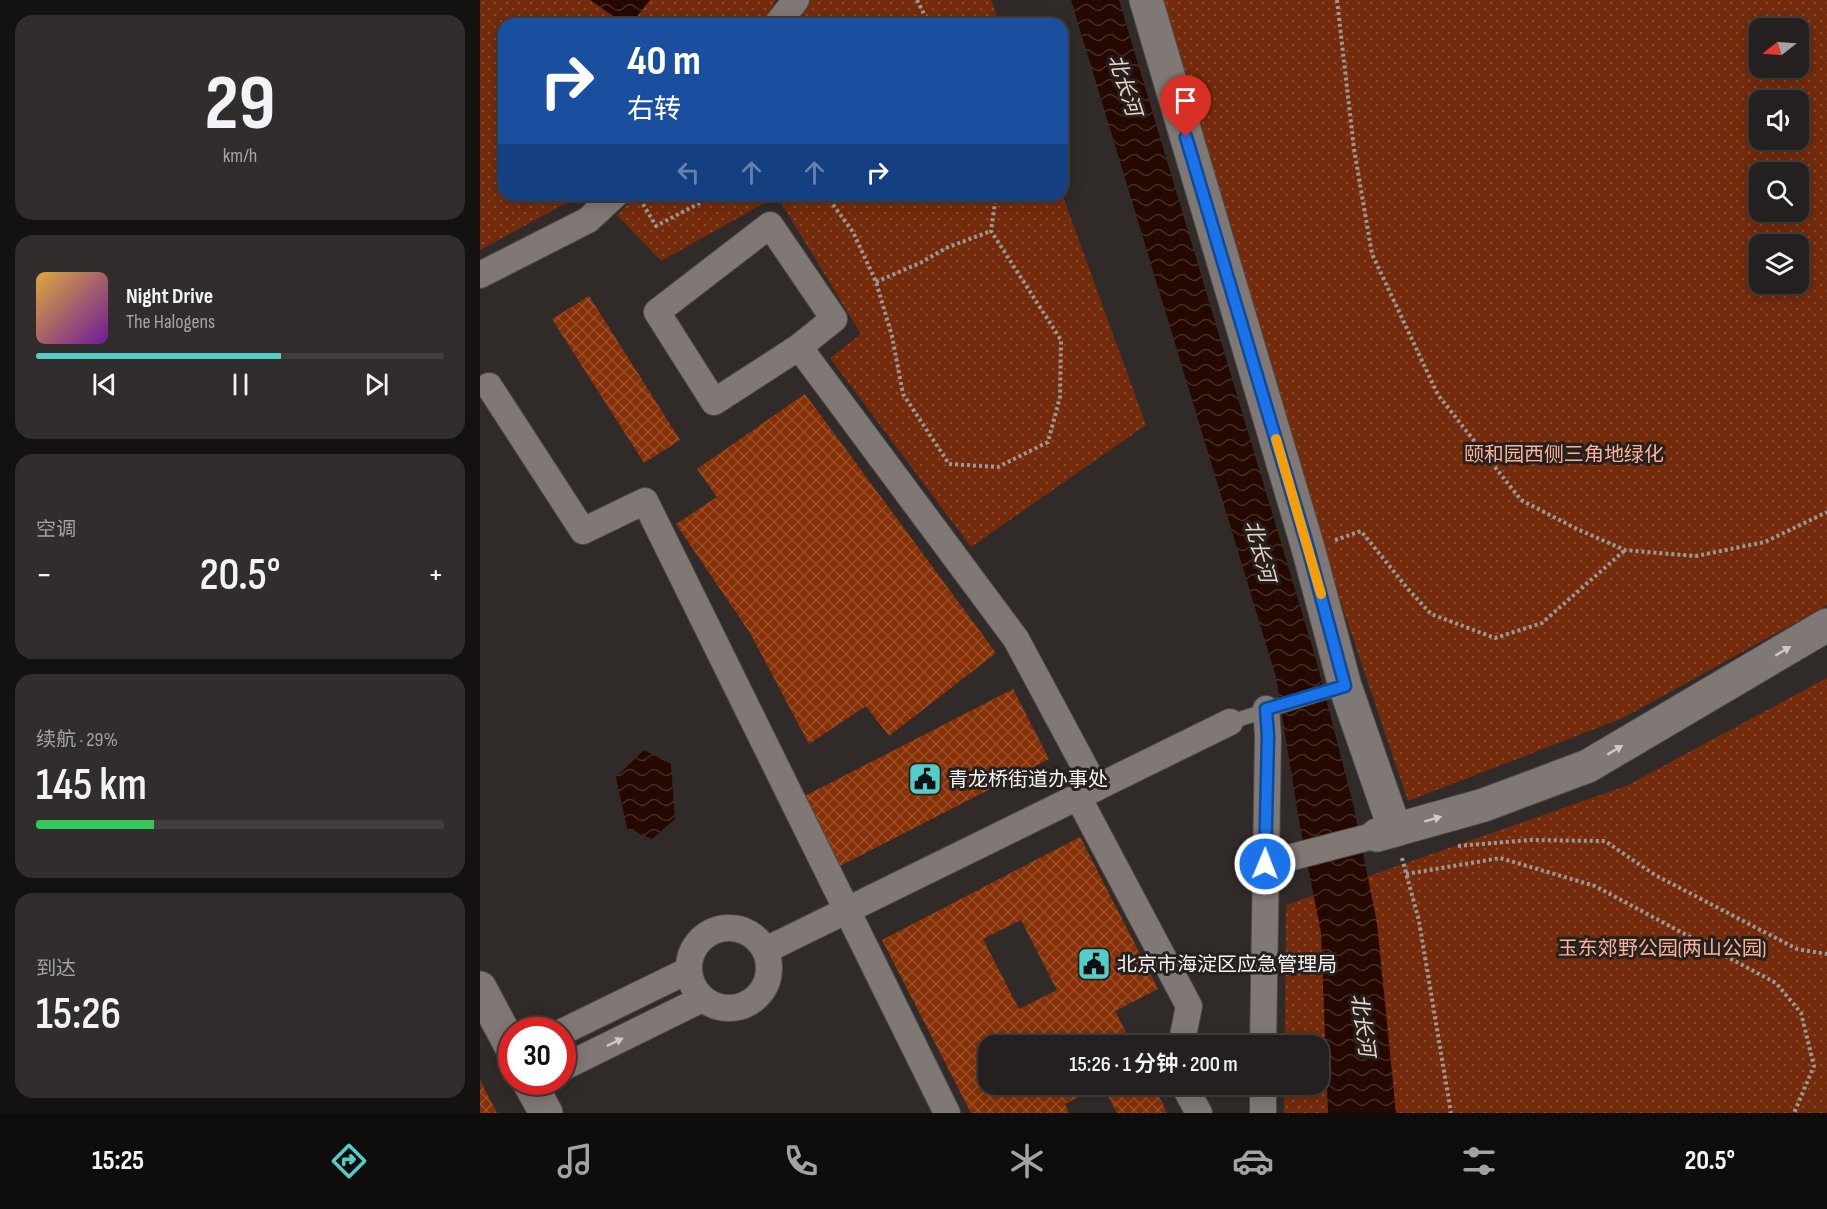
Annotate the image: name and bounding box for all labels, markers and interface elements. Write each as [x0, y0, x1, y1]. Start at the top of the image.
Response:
north arrow [1749, 18, 1809, 78]
map controls [1749, 18, 1809, 294]
text: 40 m [627, 36, 701, 87]
icon: right [528, 42, 606, 120]
water label: 北长河 [1103, 51, 1147, 123]
text: 29 [204, 58, 276, 151]
pin [1160, 75, 1211, 137]
icon: arrive [1169, 84, 1202, 117]
button: sound [1749, 90, 1809, 150]
text: 右转 [627, 94, 681, 126]
text: km/h [223, 144, 257, 168]
icon: left [672, 156, 705, 189]
icon: ahead [735, 156, 768, 189]
icon: ahead [798, 156, 831, 189]
icon: right [861, 156, 894, 189]
button: search [1749, 162, 1809, 222]
button: layers [1749, 234, 1809, 294]
text: Night Drive [126, 283, 213, 310]
text: The Halogens [126, 310, 215, 334]
icon: previous [88, 368, 121, 401]
icon: pause [224, 368, 257, 401]
icon: next [360, 368, 393, 401]
park label: 颐和园西侧三角地绿化 [1464, 443, 1664, 467]
water label: 北长河 [1239, 517, 1281, 589]
text: 空调 [36, 518, 76, 542]
text: 20.5° [199, 548, 281, 603]
text: − [36, 555, 52, 595]
text: + [428, 555, 444, 595]
one-way arrow [1775, 646, 1792, 656]
text: 续航 · 29% [36, 728, 118, 752]
one-way arrow [1607, 745, 1623, 756]
text: 145 km [36, 758, 147, 813]
public building icon: 青龙桥街道办事处 [907, 761, 943, 797]
place label: 青龙桥街道办事处 [948, 768, 1108, 792]
one-way arrow [1424, 814, 1442, 823]
position arrow [1233, 832, 1297, 896]
park label: 玉东郊野公园(两山公园) [1558, 937, 1766, 961]
public building icon: 北京市海淀区应急管理局 [1076, 946, 1112, 982]
place label: 北京市海淀区应急管理局 [1117, 953, 1337, 977]
text: 到达 [36, 957, 76, 981]
text: 15:26 [36, 987, 121, 1042]
water label: 北长河 [1346, 992, 1380, 1062]
speed limit sign: 30 [498, 1017, 576, 1095]
one-way arrow [606, 1038, 624, 1048]
text: 15:26 · 1 分钟 · 200 m [1069, 1051, 1238, 1078]
icon: directions [328, 1140, 370, 1182]
icon: music [554, 1140, 596, 1182]
icon: phone [780, 1140, 822, 1182]
icon: climate [1006, 1140, 1048, 1182]
icon: car [1232, 1140, 1274, 1182]
icon: filters [1458, 1140, 1500, 1182]
text: 15:25 [92, 1145, 144, 1177]
text: 20.5° [1684, 1145, 1735, 1177]

